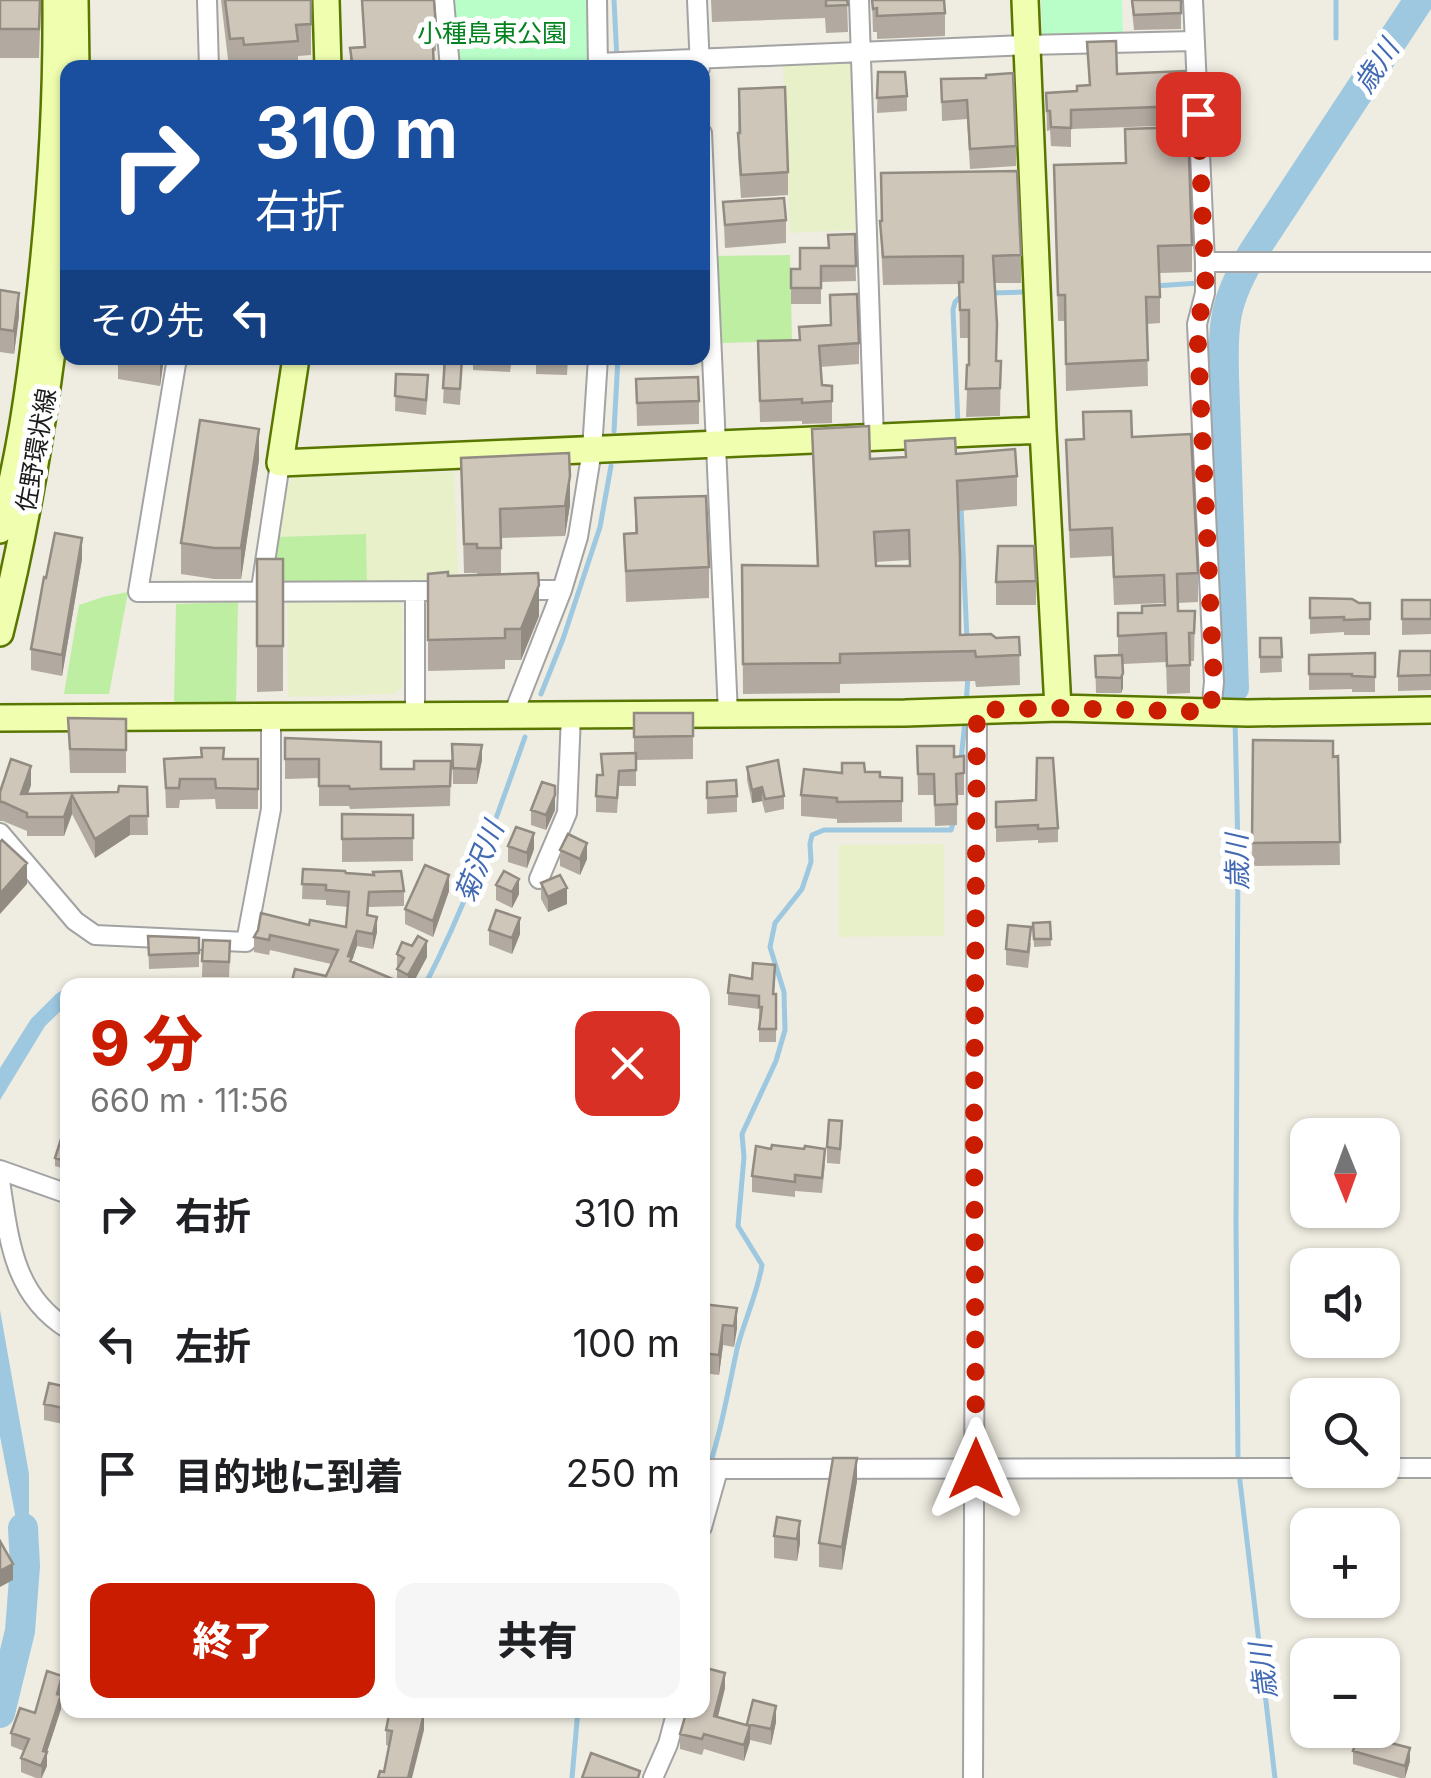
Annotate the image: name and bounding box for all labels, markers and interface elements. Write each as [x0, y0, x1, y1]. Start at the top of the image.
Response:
park label: 小種島東公園 [417, 18, 567, 48]
water label: 歳川 [1346, 31, 1407, 99]
pin [1156, 72, 1241, 157]
icon: arrive [1171, 87, 1226, 142]
text: 310 m [255, 90, 458, 175]
icon: right [90, 100, 220, 230]
text: 右折 [255, 183, 345, 238]
icon: left [224, 290, 279, 345]
text: その先 [90, 297, 204, 343]
street label: 佐野環状線 [10, 386, 62, 514]
water label: 菊沢川 [448, 814, 512, 907]
water label: 歳川 [1219, 831, 1254, 890]
text: 9 分 [90, 1007, 203, 1079]
button: close [575, 1011, 680, 1116]
text: 660 m · 11:56 [90, 1081, 289, 1120]
north arrow [1290, 1118, 1400, 1228]
map controls [1290, 1118, 1400, 1748]
icon: right [90, 1186, 145, 1241]
text: 310 m [573, 1190, 680, 1236]
text: 右折 [175, 1193, 251, 1239]
button: sound [1290, 1248, 1400, 1358]
icon: left [90, 1316, 145, 1371]
text: 100 m [573, 1320, 680, 1366]
text: 左折 [175, 1323, 251, 1369]
button: search [1290, 1378, 1400, 1488]
position arrow [924, 1417, 1028, 1521]
icon: arrive [90, 1446, 145, 1501]
text: 250 m [566, 1450, 680, 1496]
text: 目的地に到着 [175, 1453, 403, 1499]
button: + [1290, 1508, 1400, 1618]
button: 終了 [90, 1583, 375, 1698]
button: 共有 [395, 1583, 680, 1698]
water label: 歳川 [1242, 1638, 1283, 1701]
button: − [1290, 1638, 1400, 1748]

